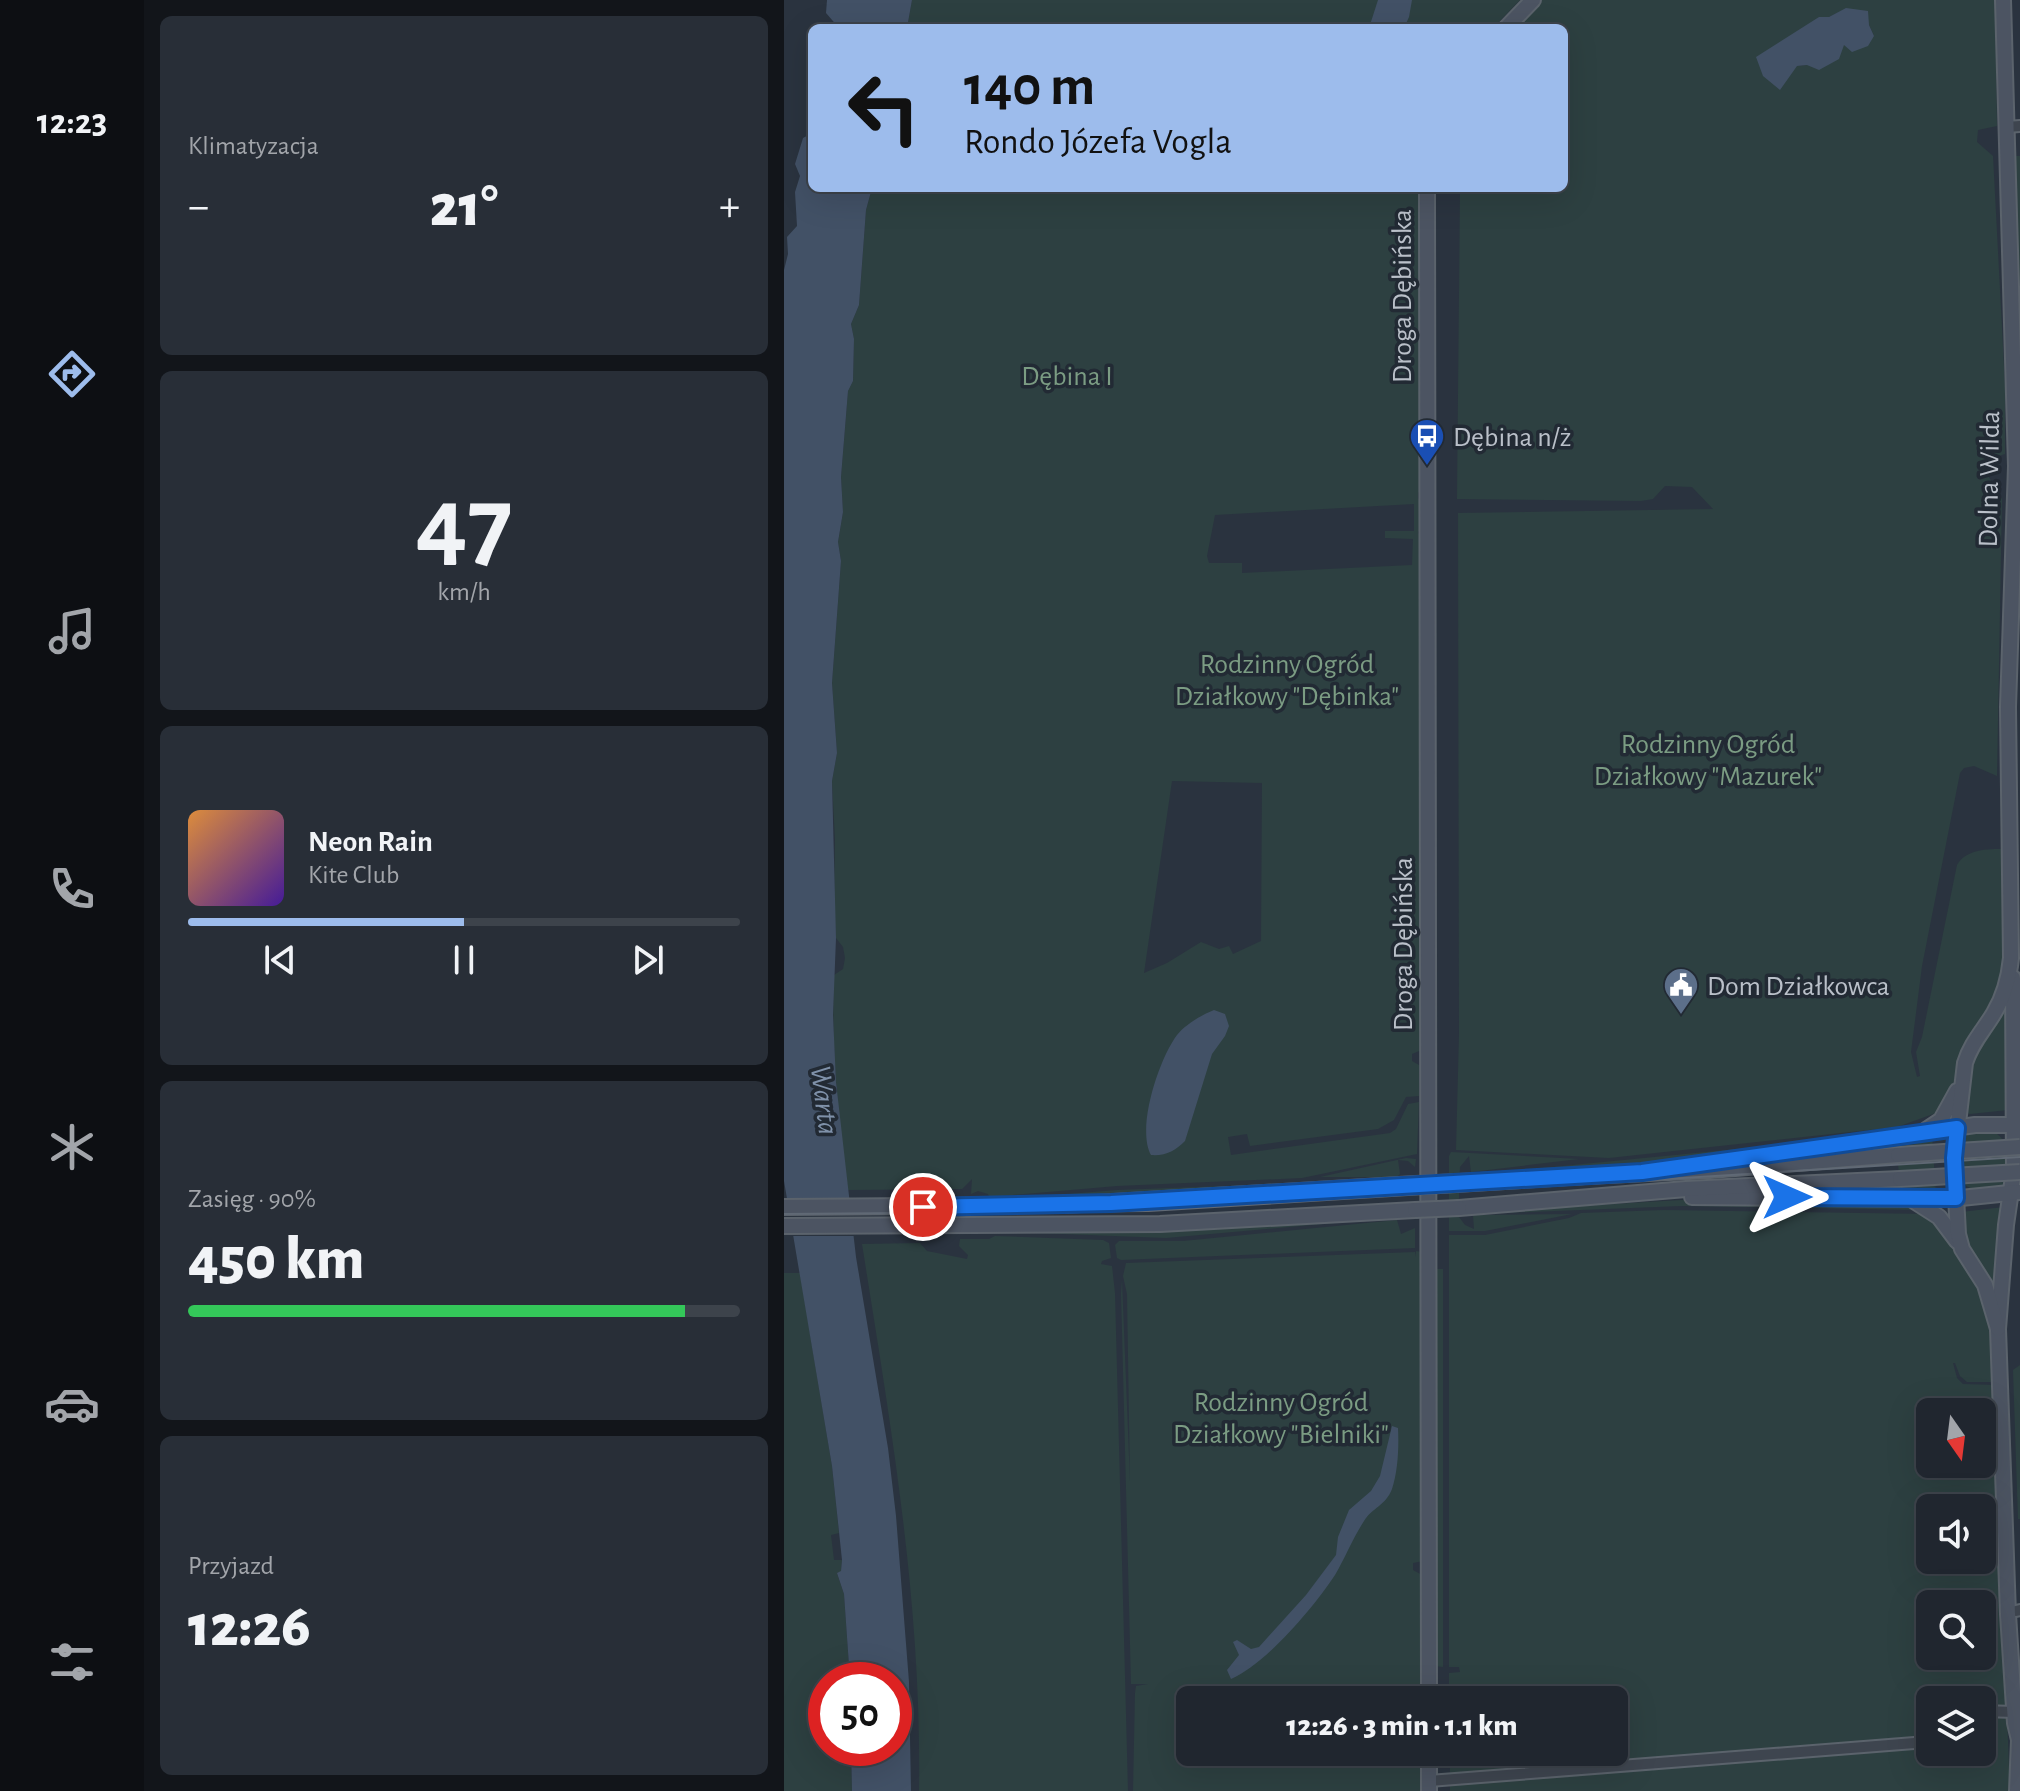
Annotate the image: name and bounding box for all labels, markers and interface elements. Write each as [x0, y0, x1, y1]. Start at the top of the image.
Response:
icon: left [832, 56, 936, 160]
text: 140 m [964, 59, 1095, 115]
text: 12:23 [37, 104, 107, 140]
text: Rondo Józefa Vogla [964, 124, 1232, 160]
text: Klimatyzacja [188, 133, 319, 159]
text: 21° [430, 177, 498, 237]
text: − [188, 185, 209, 229]
text: + [719, 185, 740, 229]
street label: Droga Dębińska [1389, 209, 1417, 383]
icon: directions [44, 346, 100, 402]
park label: Dębina I [1021, 363, 1113, 391]
street label: Dolna Wilda [1975, 410, 2005, 548]
bus stop icon: Dębina n/ż [1408, 417, 1446, 467]
place label: Dębina n/ż [1453, 424, 1571, 452]
text: 47 [415, 473, 513, 577]
text: km/h [437, 579, 491, 605]
icon: music [44, 603, 100, 659]
park label: Rodzinny Ogród Działkowy "Dębinka" [1175, 651, 1399, 711]
park label: Rodzinny Ogród Działkowy "Mazurek" [1594, 731, 1822, 791]
text: Neon Rain [308, 827, 433, 857]
street label: Droga Dębińska [1390, 857, 1418, 1031]
icon: phone [44, 861, 100, 917]
text: Kite Club [308, 862, 399, 888]
icon: previous [258, 938, 302, 982]
icon: pause [442, 938, 486, 982]
icon: next [626, 938, 670, 982]
public building icon: Dom Działkowca [1662, 966, 1700, 1016]
place label: Dom Działkowca [1707, 973, 1890, 1001]
water label: Warta [805, 1064, 843, 1136]
icon: climate [44, 1119, 100, 1175]
position arrow [1745, 1155, 1829, 1239]
pin [889, 1173, 957, 1241]
icon: arrive [901, 1185, 945, 1229]
text: Zasięg · 90% [188, 1186, 316, 1212]
text: 450 km [188, 1230, 364, 1290]
icon: car [44, 1376, 100, 1432]
park label: Rodzinny Ogród Działkowy "Bielniki" [1173, 1389, 1389, 1449]
north arrow [1916, 1398, 1996, 1478]
map controls [1916, 1398, 1996, 1766]
button: sound [1916, 1494, 1996, 1574]
text: Przyjazd [188, 1553, 274, 1579]
button: search [1916, 1590, 1996, 1670]
text: 12:26 [188, 1597, 311, 1657]
icon: filters [44, 1634, 100, 1690]
speed limit sign: 50 [808, 1662, 912, 1766]
button: layers [1916, 1686, 1996, 1766]
text: 12:26 · 3 min · 1.1 km [1286, 1711, 1518, 1741]

